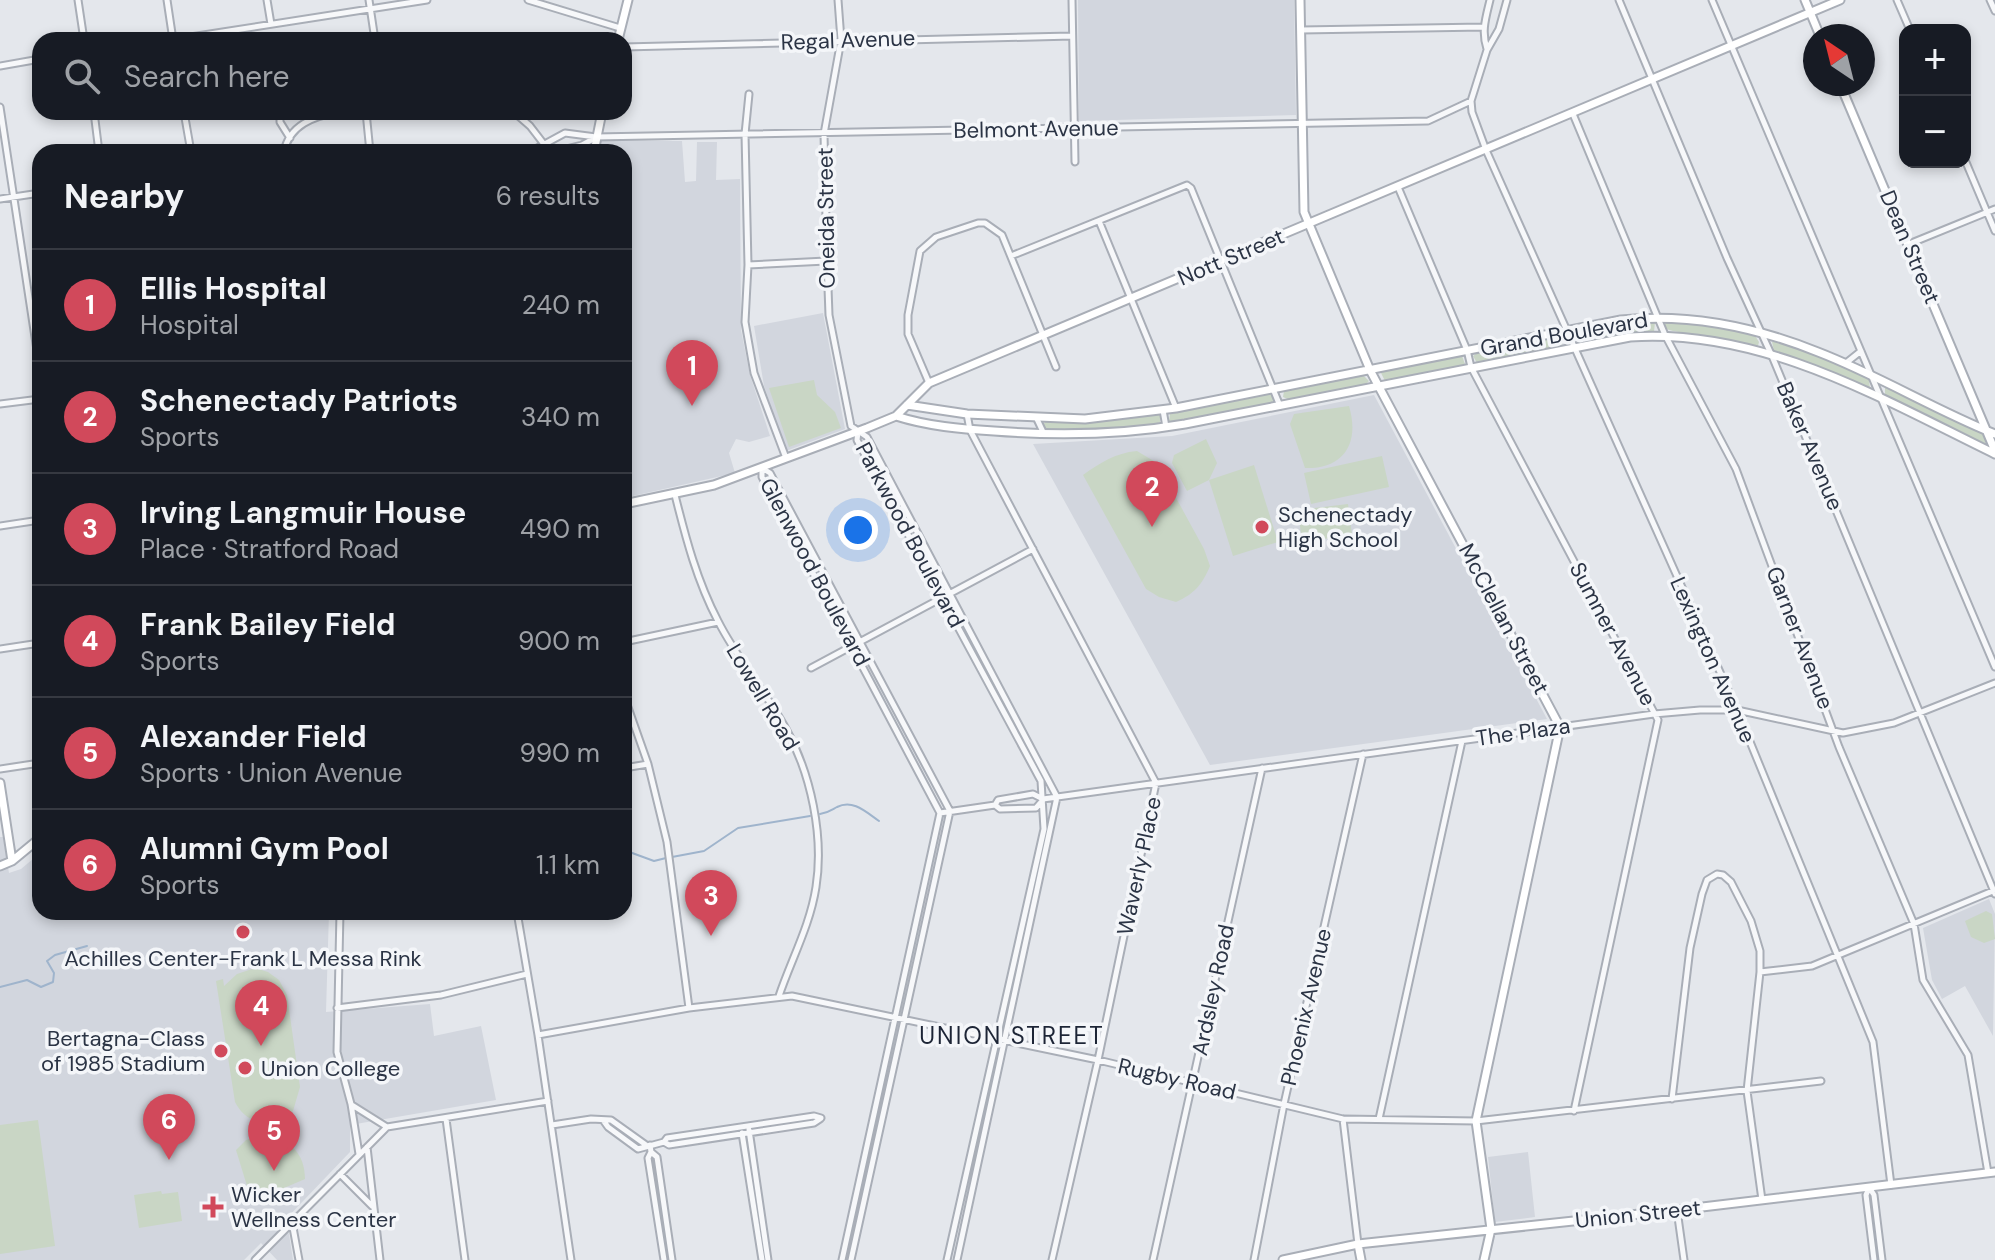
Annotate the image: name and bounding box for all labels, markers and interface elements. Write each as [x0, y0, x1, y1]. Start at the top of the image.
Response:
street label: Regal Avenue [780, 23, 916, 57]
north arrow [1803, 24, 1875, 96]
map controls [1899, 24, 1971, 168]
button: + [1899, 24, 1971, 96]
search box [32, 32, 632, 120]
icon: search [60, 54, 104, 98]
text: Search here [124, 57, 290, 96]
button: − [1899, 96, 1971, 168]
street label: Belmont Avenue [953, 113, 1119, 145]
street label: Oneida Street [810, 147, 842, 289]
text: Nearby [64, 174, 184, 219]
text: 6 results [496, 179, 600, 213]
street label: Dean Street [1873, 186, 1947, 308]
street label: Nott Street [1173, 222, 1289, 292]
text: Ellis Hospital [140, 269, 327, 308]
text: 1 [85, 288, 95, 322]
text: 240 m [522, 288, 600, 322]
street label: Grand Boulevard [1478, 305, 1650, 363]
text: Hospital [140, 308, 239, 342]
pin: 1 [666, 340, 718, 406]
street label: Baker Avenue [1770, 377, 1850, 515]
text: Schenectady Patriots [140, 381, 458, 420]
text: 2 [82, 400, 98, 434]
text: 340 m [521, 400, 600, 434]
text: Sports [140, 420, 220, 454]
street label: Parkwood Boulevard [849, 437, 971, 633]
pin: 2 [1126, 461, 1178, 527]
street label: Glenwood Boulevard [753, 473, 877, 671]
text: Irving Langmuir House [140, 493, 466, 532]
place label: Schenectady High School [1278, 500, 1413, 554]
your location [838, 510, 878, 550]
text: 3 [82, 512, 98, 546]
text: 490 m [520, 512, 600, 546]
marker: Schenectady High School [1253, 518, 1271, 536]
text: Place · Stratford Road [140, 532, 399, 566]
street label: McClellan Street [1452, 539, 1556, 699]
street label: Sumner Avenue [1563, 557, 1663, 711]
street label: Garner Avenue [1759, 562, 1841, 714]
street label: Lexington Avenue [1663, 572, 1763, 748]
text: Frank Bailey Field [140, 605, 396, 644]
text: 4 [82, 624, 98, 658]
text: 900 m [518, 624, 600, 658]
street label: Lowell Road [720, 638, 806, 756]
text: Sports [140, 644, 220, 678]
street label: The Plaza [1474, 711, 1572, 753]
text: Alexander Field [140, 717, 367, 756]
text: 5 [82, 736, 98, 770]
text: 990 m [519, 736, 600, 770]
text: Sports · Union Avenue [140, 756, 402, 790]
street label: Waverly Place [1110, 794, 1168, 938]
text: Alumni Gym Pool [140, 829, 389, 868]
text: 6 [82, 848, 98, 882]
text: 1.1 km [536, 848, 600, 882]
text: Sports [140, 868, 220, 902]
pin: 3 [685, 870, 737, 936]
street label: Ardsley Road [1185, 922, 1241, 1058]
marker: Achilles Center-Frank L Messa Rink [234, 923, 252, 941]
street label: Phoenix Avenue [1274, 926, 1338, 1088]
place label: Achilles Center-Frank L Messa Rink [64, 944, 422, 973]
pin: 4 [235, 980, 287, 1046]
district label: UNION STREET [919, 1020, 1105, 1051]
place label: Bertagna-Class of 1985 Stadium [41, 1024, 205, 1078]
marker: Bertagna-Class of 1985 Stadium [212, 1042, 230, 1060]
street label: Rugby Road [1115, 1051, 1239, 1107]
place label: Union College [261, 1054, 400, 1083]
marker: Union College [236, 1059, 254, 1077]
pin: 6 [143, 1094, 195, 1160]
pin: 5 [248, 1105, 300, 1171]
place label: Wicker Wellness Center [231, 1180, 396, 1234]
street label: Union Street [1574, 1193, 1702, 1235]
marker: Wicker Wellness Center [202, 1196, 224, 1218]

